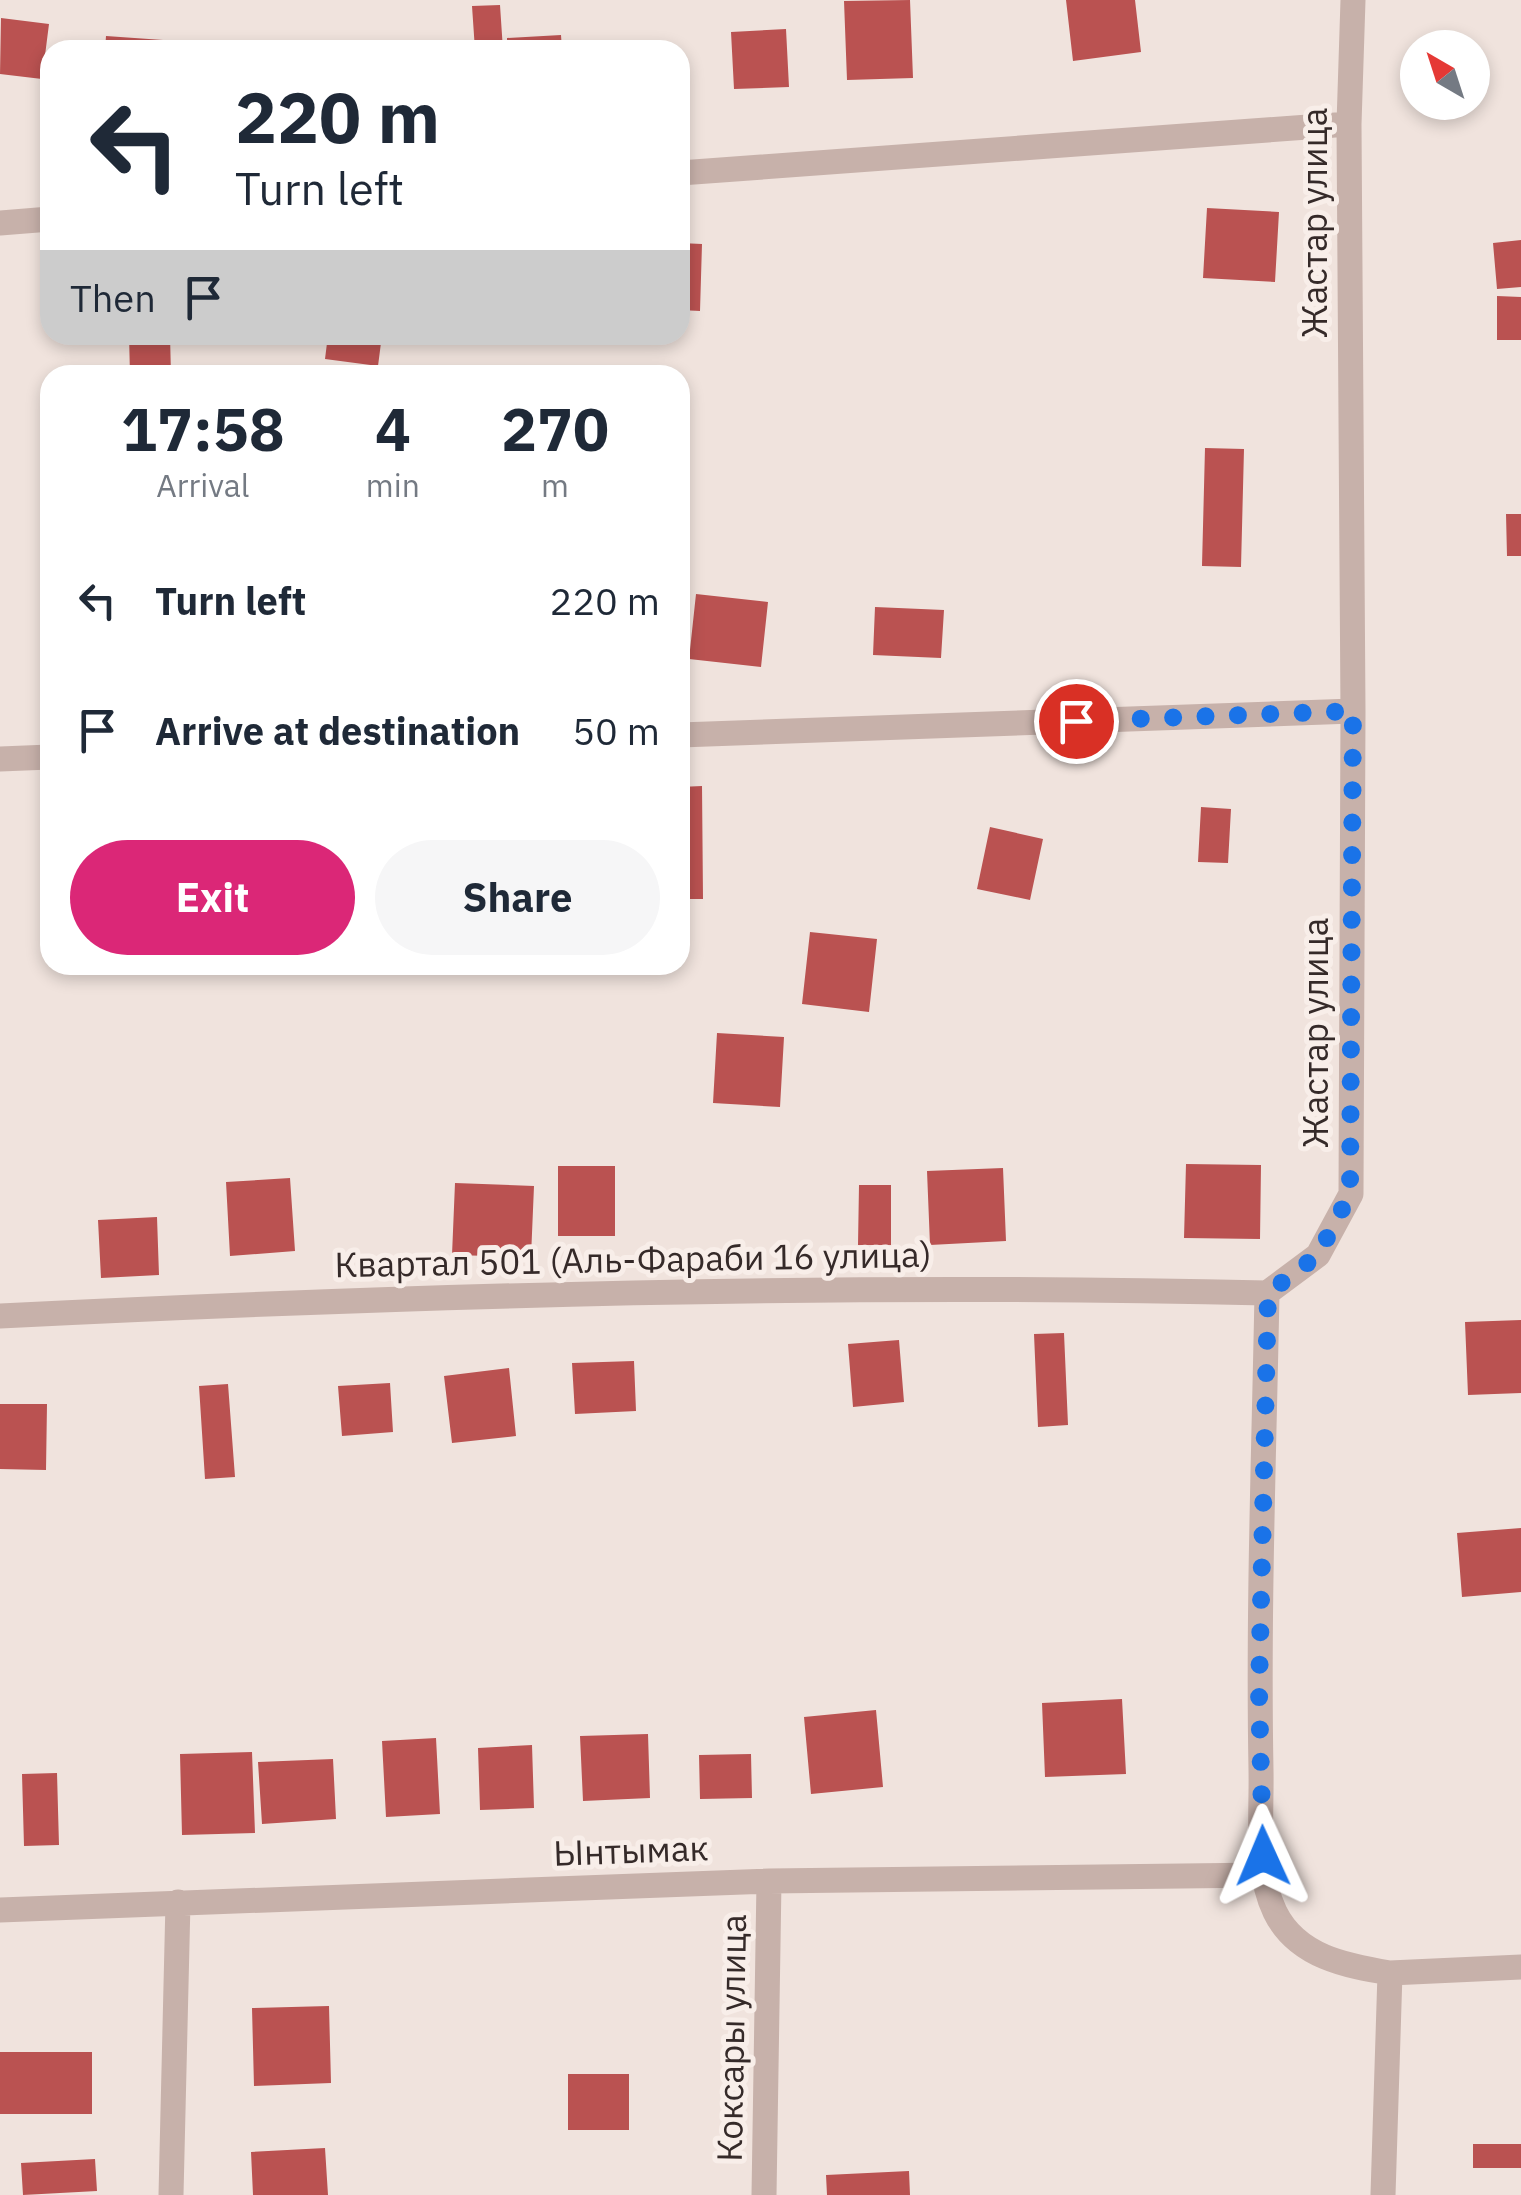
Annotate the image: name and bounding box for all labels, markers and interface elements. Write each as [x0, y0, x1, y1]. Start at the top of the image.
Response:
north arrow [1400, 30, 1490, 120]
map controls [1400, 30, 1490, 120]
text: 220 m [235, 71, 440, 162]
icon: left [70, 80, 200, 210]
street label: Жастар улица [1291, 108, 1337, 338]
text: Turn left [235, 159, 404, 217]
icon: arrive [176, 270, 231, 325]
text: Then [70, 273, 156, 322]
text: 17:58 [121, 389, 285, 468]
text: 4 [375, 389, 411, 468]
text: 270 [501, 389, 609, 468]
text: Arrival [156, 464, 250, 506]
text: min [366, 464, 420, 506]
text: m [541, 464, 569, 506]
icon: left [70, 573, 125, 628]
text: Turn left [155, 576, 306, 625]
text: 220 m [549, 576, 660, 625]
pin [1034, 679, 1119, 764]
icon: arrive [1049, 694, 1104, 749]
icon: arrive [70, 703, 125, 758]
text: Arrive at destination [155, 706, 520, 755]
text: 50 m [572, 706, 660, 755]
button: Exit [70, 840, 355, 955]
button: Share [375, 840, 660, 955]
street label: Жастар улица [1292, 918, 1338, 1148]
street label: Квартал 501 (Аль-Фараби 16 улица) [334, 1231, 932, 1287]
position arrow [1211, 1804, 1315, 1908]
street label: Ынтымак [553, 1824, 709, 1876]
street label: Коксары улица [706, 1914, 756, 2162]

